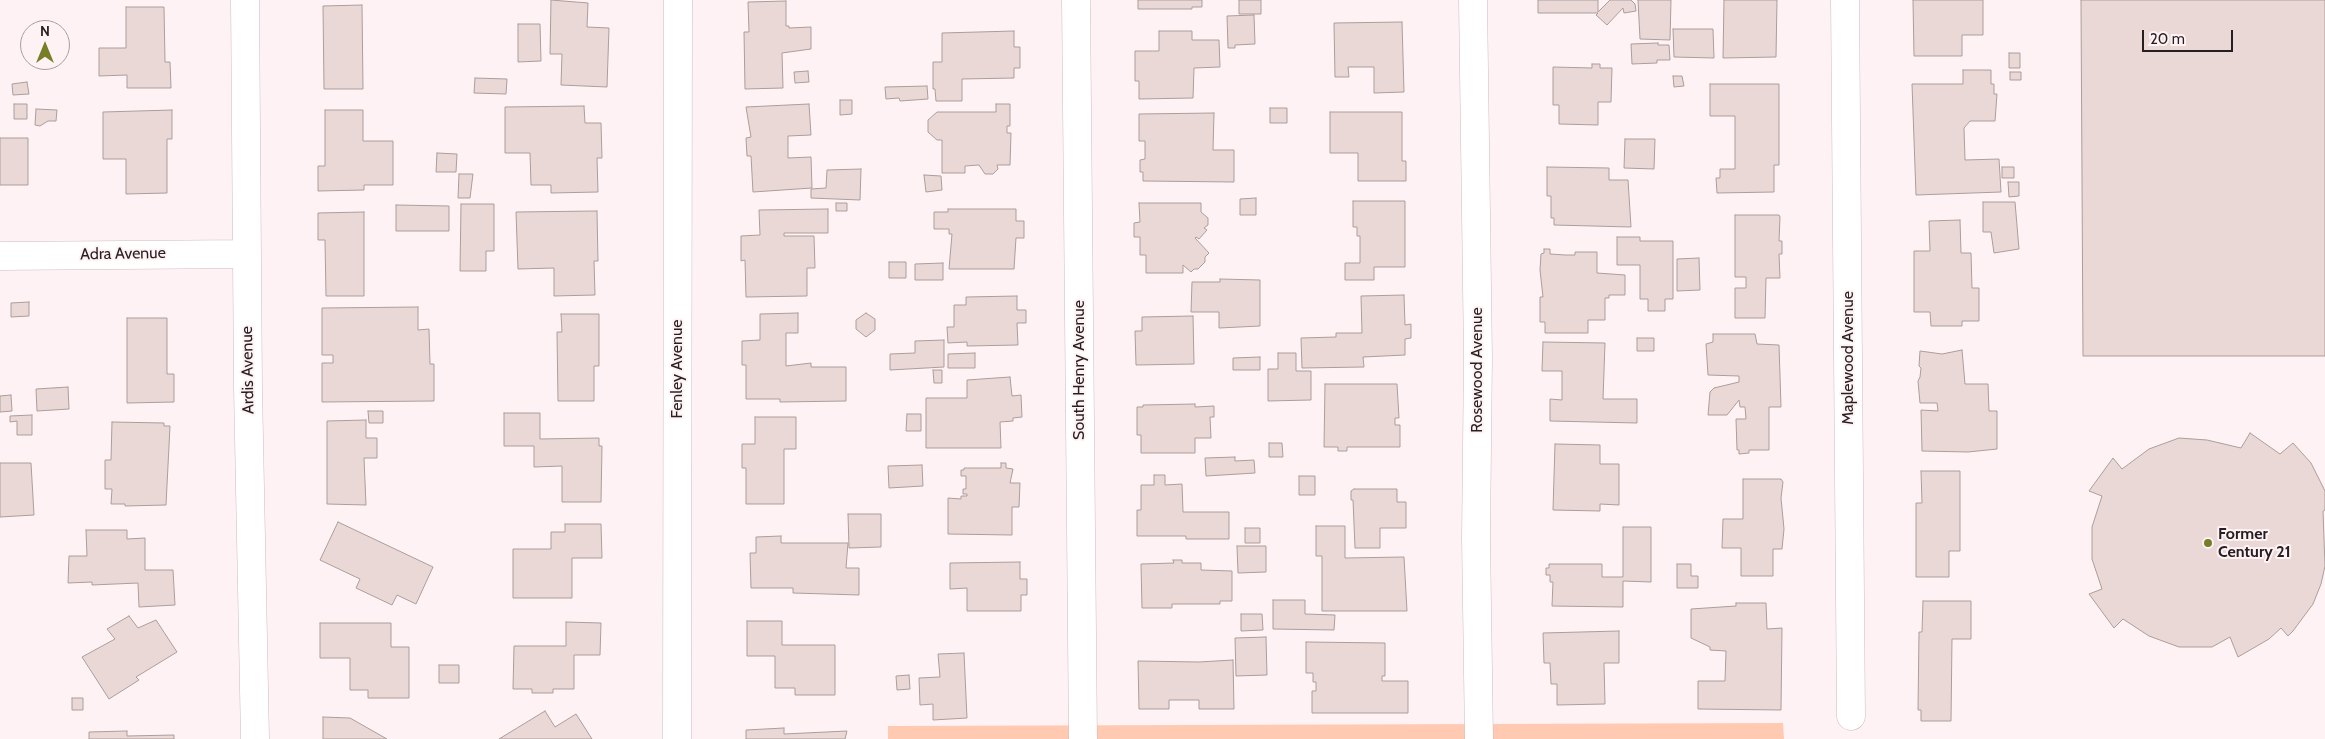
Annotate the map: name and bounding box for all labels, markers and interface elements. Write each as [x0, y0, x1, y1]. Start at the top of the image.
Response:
north arrow [20, 20, 70, 70]
scale bar [2145, 20, 2236, 52]
text: N [40, 22, 50, 40]
text: 20 m [2150, 30, 2185, 48]
street label: Adra Avenue [80, 244, 166, 264]
street label: Maplewood Avenue [1838, 291, 1858, 425]
street label: South Henry Avenue [1069, 300, 1089, 440]
street label: Rosewood Avenue [1467, 307, 1487, 433]
street label: Fenley Avenue [667, 319, 687, 419]
street label: Ardis Avenue [238, 326, 258, 414]
place label: Former Century 21 [2218, 524, 2291, 562]
marker: Former Century 21 [2202, 537, 2214, 549]

